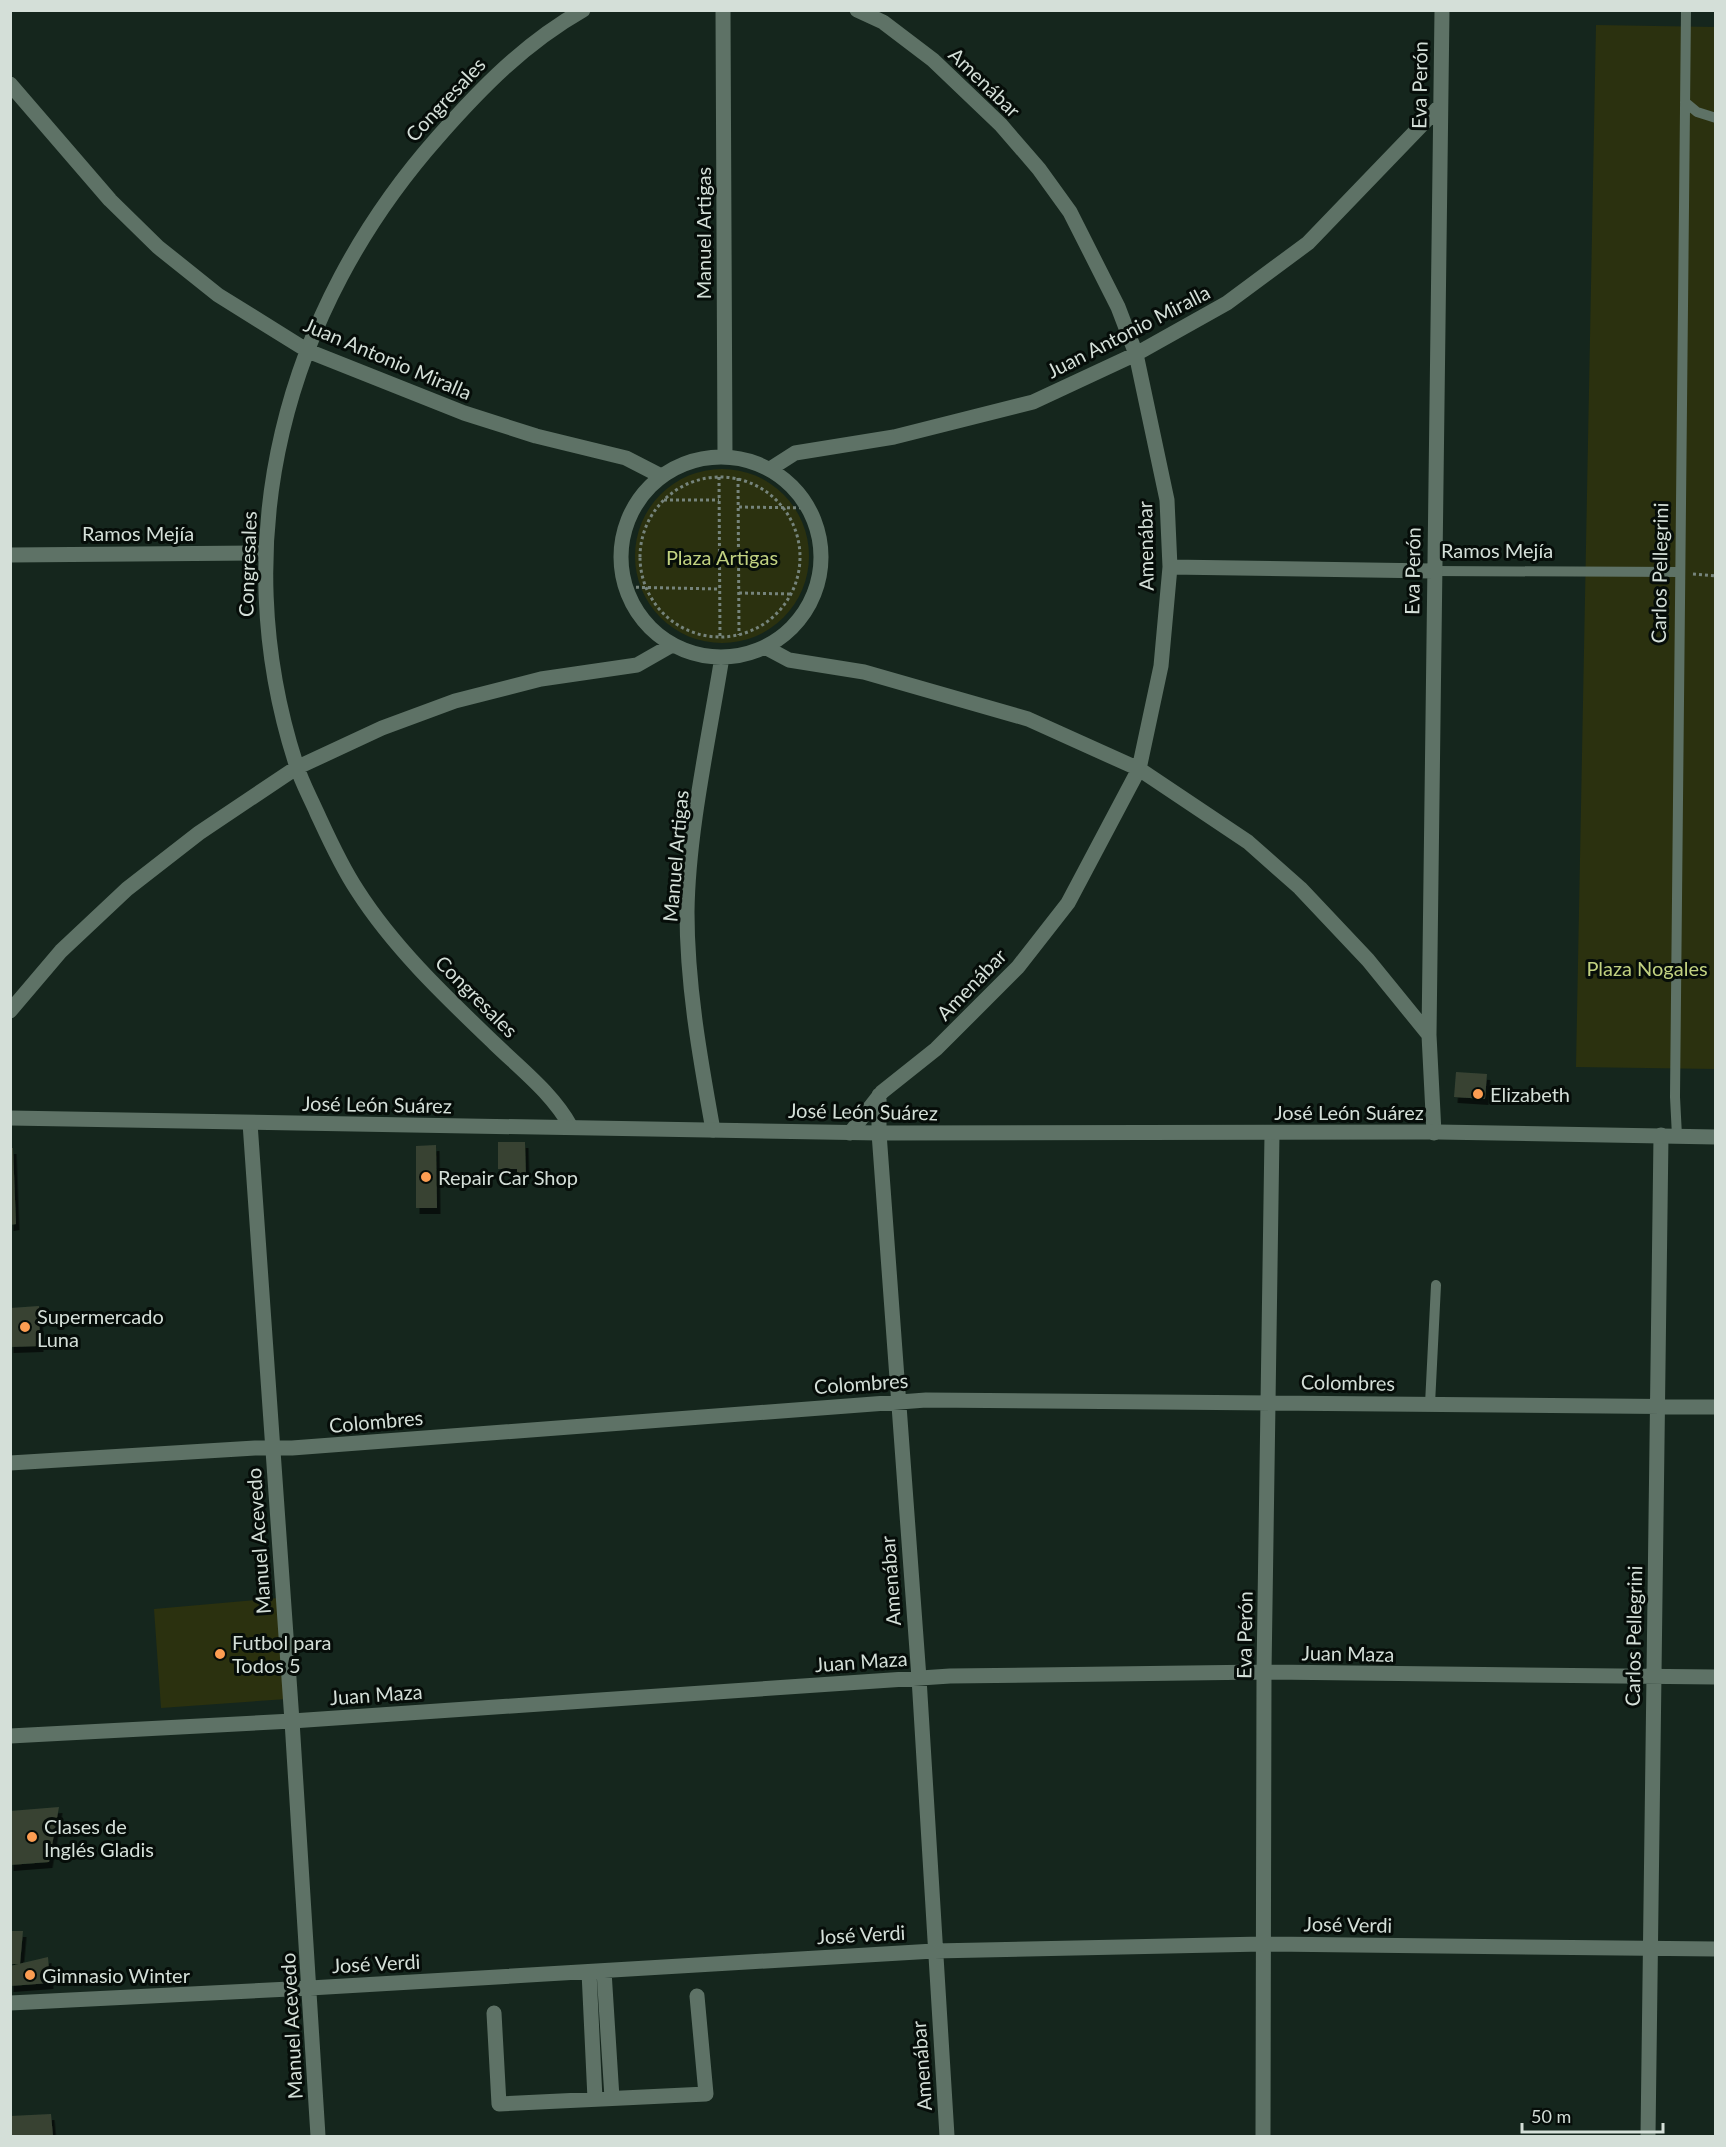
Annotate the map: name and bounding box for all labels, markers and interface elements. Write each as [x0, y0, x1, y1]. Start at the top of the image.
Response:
street label: Eva Perón [1406, 41, 1432, 129]
street label: Amenábar [944, 42, 1026, 122]
street label: Congresales [400, 52, 490, 146]
street label: Manuel Artigas [691, 167, 715, 299]
street label: Juan Antonio Miralla [1042, 279, 1214, 383]
street label: Juan Antonio Miralla [300, 312, 476, 404]
street label: Amenábar [1132, 500, 1158, 591]
street label: Carlos Pellegrini [1646, 502, 1672, 644]
street label: Congresales [233, 511, 261, 617]
street label: Ramos Mejía [82, 521, 194, 545]
street label: Eva Perón [1399, 527, 1425, 615]
street label: Ramos Mejía [1441, 538, 1553, 562]
park label: Plaza Artigas [666, 545, 778, 569]
street label: Manuel Artigas [657, 789, 693, 923]
street label: Amenábar [931, 943, 1011, 1025]
street label: Congresales [431, 950, 523, 1042]
park label: Plaza Nogales [1586, 956, 1708, 980]
place label: Elizabeth [1490, 1082, 1570, 1106]
marker: Elizabeth [1471, 1087, 1485, 1101]
street label: José León Suárez [302, 1091, 452, 1117]
street label: José León Suárez [788, 1098, 938, 1124]
street label: José León Suárez [1274, 1100, 1424, 1124]
place label: Repair Car Shop [438, 1165, 578, 1189]
marker: Repair Car Shop [419, 1170, 433, 1184]
place label: Supermercado Luna [37, 1304, 164, 1351]
marker: Supermercado Luna [18, 1320, 32, 1334]
street label: Colombres [813, 1368, 909, 1398]
street label: Colombres [1301, 1369, 1395, 1395]
street label: Colombres [328, 1405, 424, 1437]
street label: Manuel Acevedo [241, 1467, 275, 1615]
street label: Amenábar [875, 1535, 905, 1627]
street label: Carlos Pellegrini [1620, 1565, 1646, 1707]
street label: Eva Perón [1231, 1591, 1257, 1679]
place label: Futbol para Todos 5 [232, 1630, 331, 1677]
street label: Juan Maza [1301, 1640, 1395, 1666]
street label: Juan Maza [814, 1646, 908, 1676]
marker: Futbol para Todos 5 [213, 1647, 227, 1661]
street label: Juan Maza [329, 1679, 423, 1709]
place label: Clases de Inglés Gladis [44, 1814, 154, 1861]
marker: Clases de Inglés Gladis [25, 1830, 39, 1844]
street label: José Verdi [1304, 1911, 1392, 1937]
street label: José Verdi [816, 1920, 906, 1948]
street label: José Verdi [331, 1949, 421, 1977]
street label: Manuel Acevedo [275, 1952, 307, 2100]
place label: Gimnasio Winter [42, 1963, 191, 1987]
marker: Gimnasio Winter [23, 1968, 37, 1982]
street label: Amenábar [906, 2020, 936, 2112]
scale bar [1522, 2096, 1663, 2134]
text: 50 m [1531, 2105, 1571, 2127]

